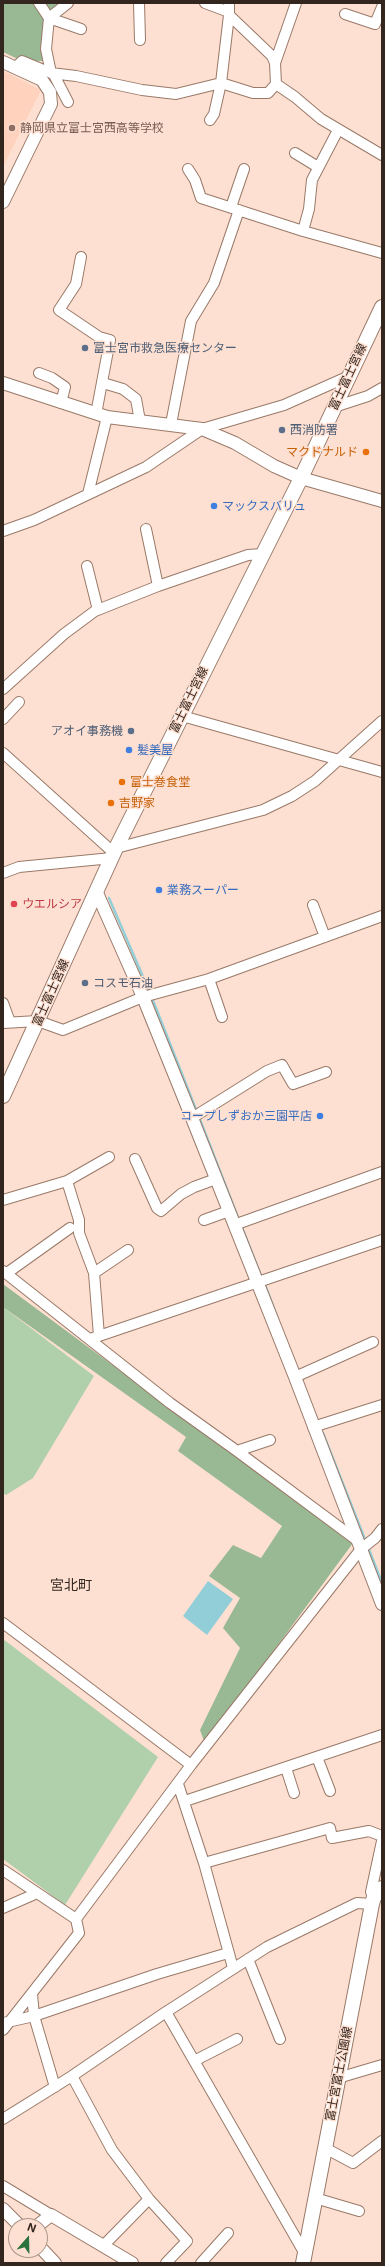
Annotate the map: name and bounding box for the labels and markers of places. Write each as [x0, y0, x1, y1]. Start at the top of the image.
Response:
place label: 静岡県立富士宮西高等学校 [20, 121, 164, 135]
marker: 静岡県立富士宮西高等学校 [7, 123, 17, 133]
place label: 富士宮市救急医療センター [93, 341, 237, 355]
marker: 富士宮市救急医療センター [80, 343, 90, 353]
place label: 西消防署 [290, 423, 338, 437]
marker: 西消防署 [277, 425, 287, 435]
place label: マクドナルド [286, 445, 358, 459]
marker: マクドナルド [361, 447, 371, 457]
place label: マックスバリュ [222, 499, 306, 513]
marker: マックスバリュ [209, 501, 219, 511]
place label: アオイ事務機 [51, 724, 123, 738]
marker: アオイ事務機 [126, 726, 136, 736]
place label: 髪美屋 [137, 743, 173, 757]
marker: 髪美屋 [124, 745, 134, 755]
place label: 富士巻食堂 [130, 775, 190, 789]
marker: 富士巻食堂 [117, 777, 127, 787]
place label: 吉野家 [119, 796, 155, 810]
marker: 吉野家 [106, 798, 116, 808]
place label: 業務スーパー [167, 883, 239, 897]
marker: 業務スーパー [154, 885, 164, 895]
place label: ウエルシア [22, 897, 82, 911]
marker: ウエルシア [9, 899, 19, 909]
place label: コスモ石油 [93, 976, 153, 990]
marker: コスモ石油 [80, 978, 90, 988]
place label: コープしずおか三園平店 [180, 1109, 312, 1123]
marker: コープしずおか三園平店 [315, 1111, 325, 1121]

